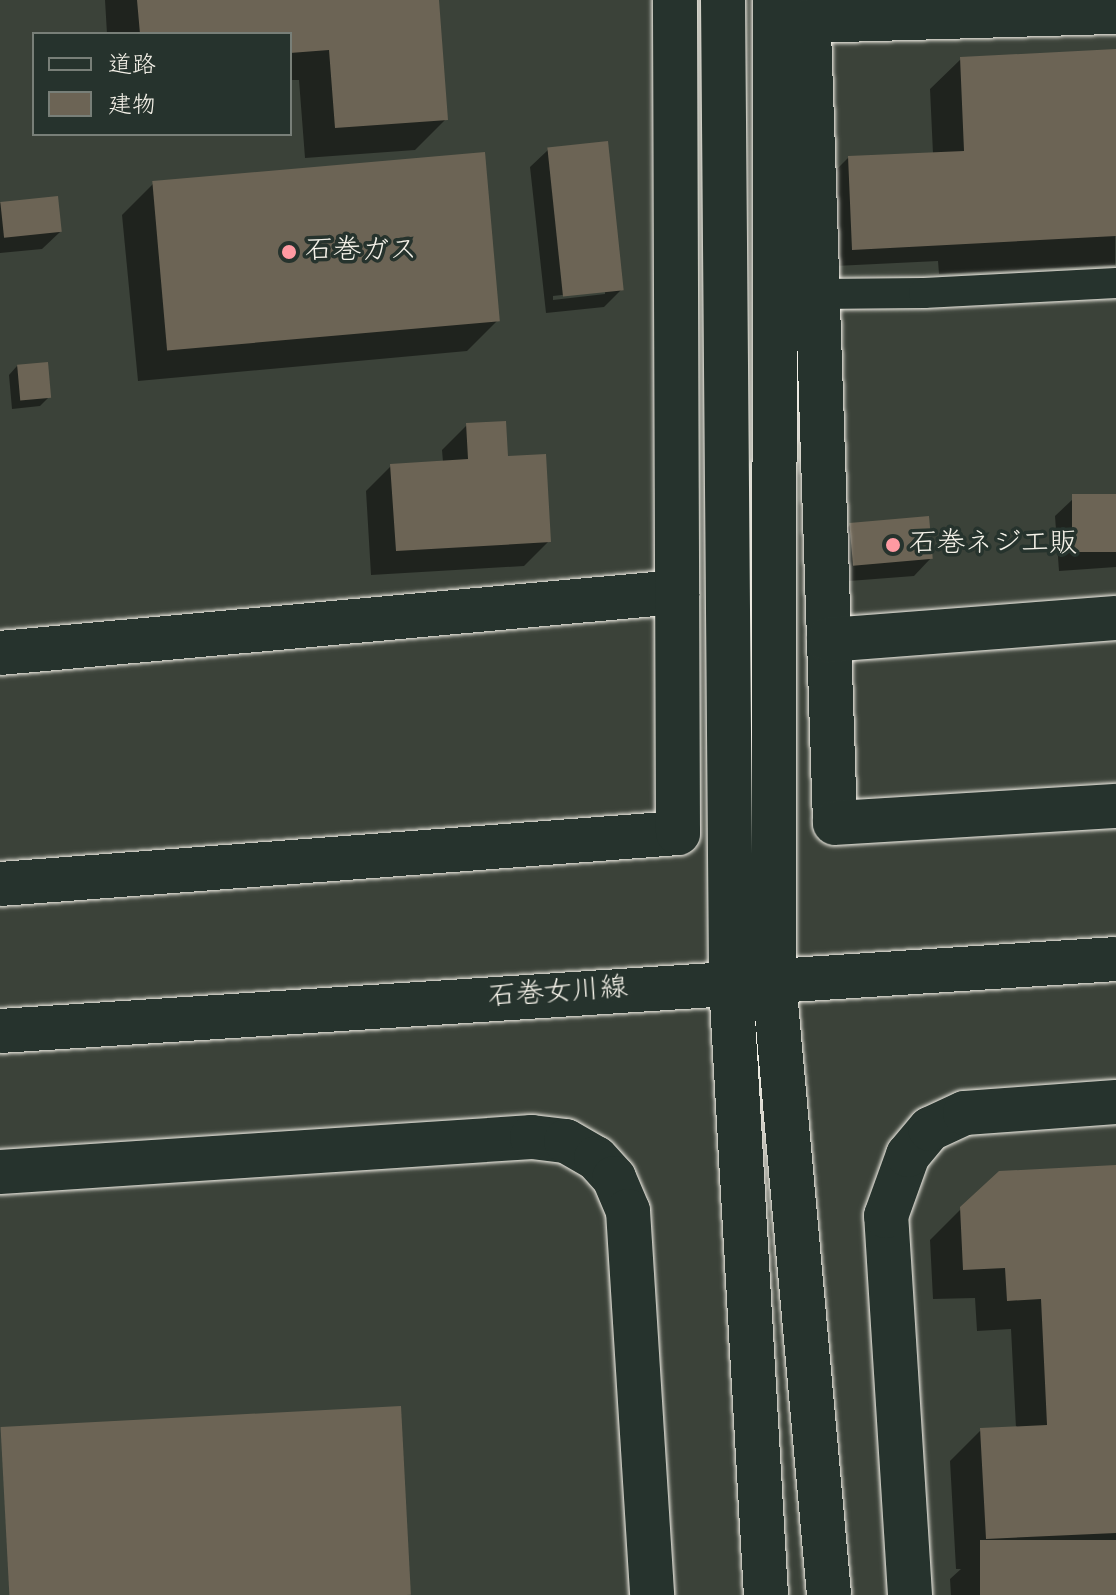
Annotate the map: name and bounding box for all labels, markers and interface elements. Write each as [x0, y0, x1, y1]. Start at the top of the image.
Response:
legend [32, 32, 292, 136]
text: 道路 [108, 49, 156, 84]
text: 建物 [108, 89, 156, 124]
place label: 石巻ガス [305, 235, 417, 269]
marker: 石巻ガス [280, 243, 298, 261]
place label: 石巻ネジ工販 [909, 528, 1077, 562]
marker: 石巻ネジ工販 [884, 536, 902, 554]
street label: 石巻女川線 [487, 972, 629, 1016]

